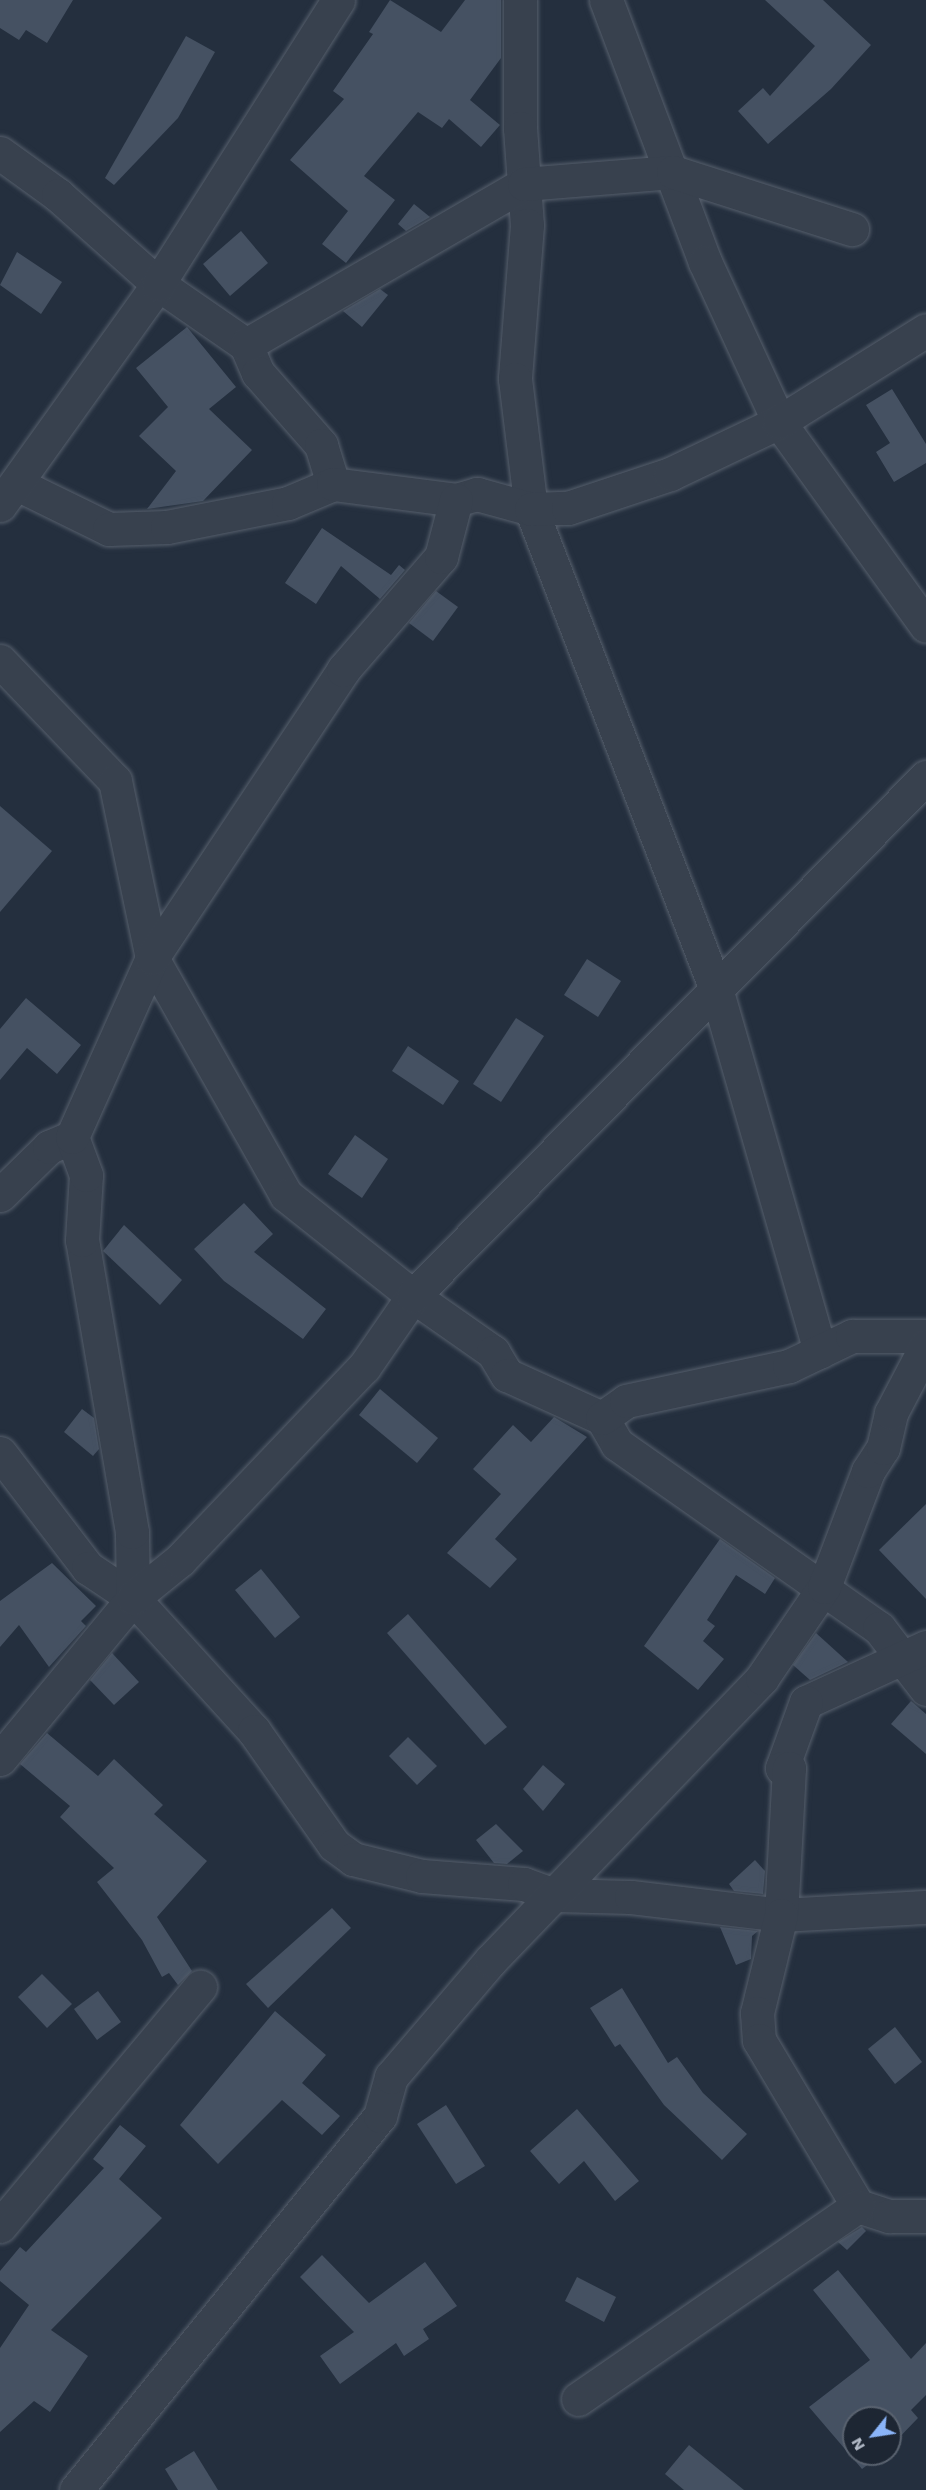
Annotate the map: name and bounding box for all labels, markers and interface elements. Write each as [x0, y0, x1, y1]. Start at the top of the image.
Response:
north arrow [842, 2406, 902, 2466]
text: N [847, 2434, 869, 2454]

